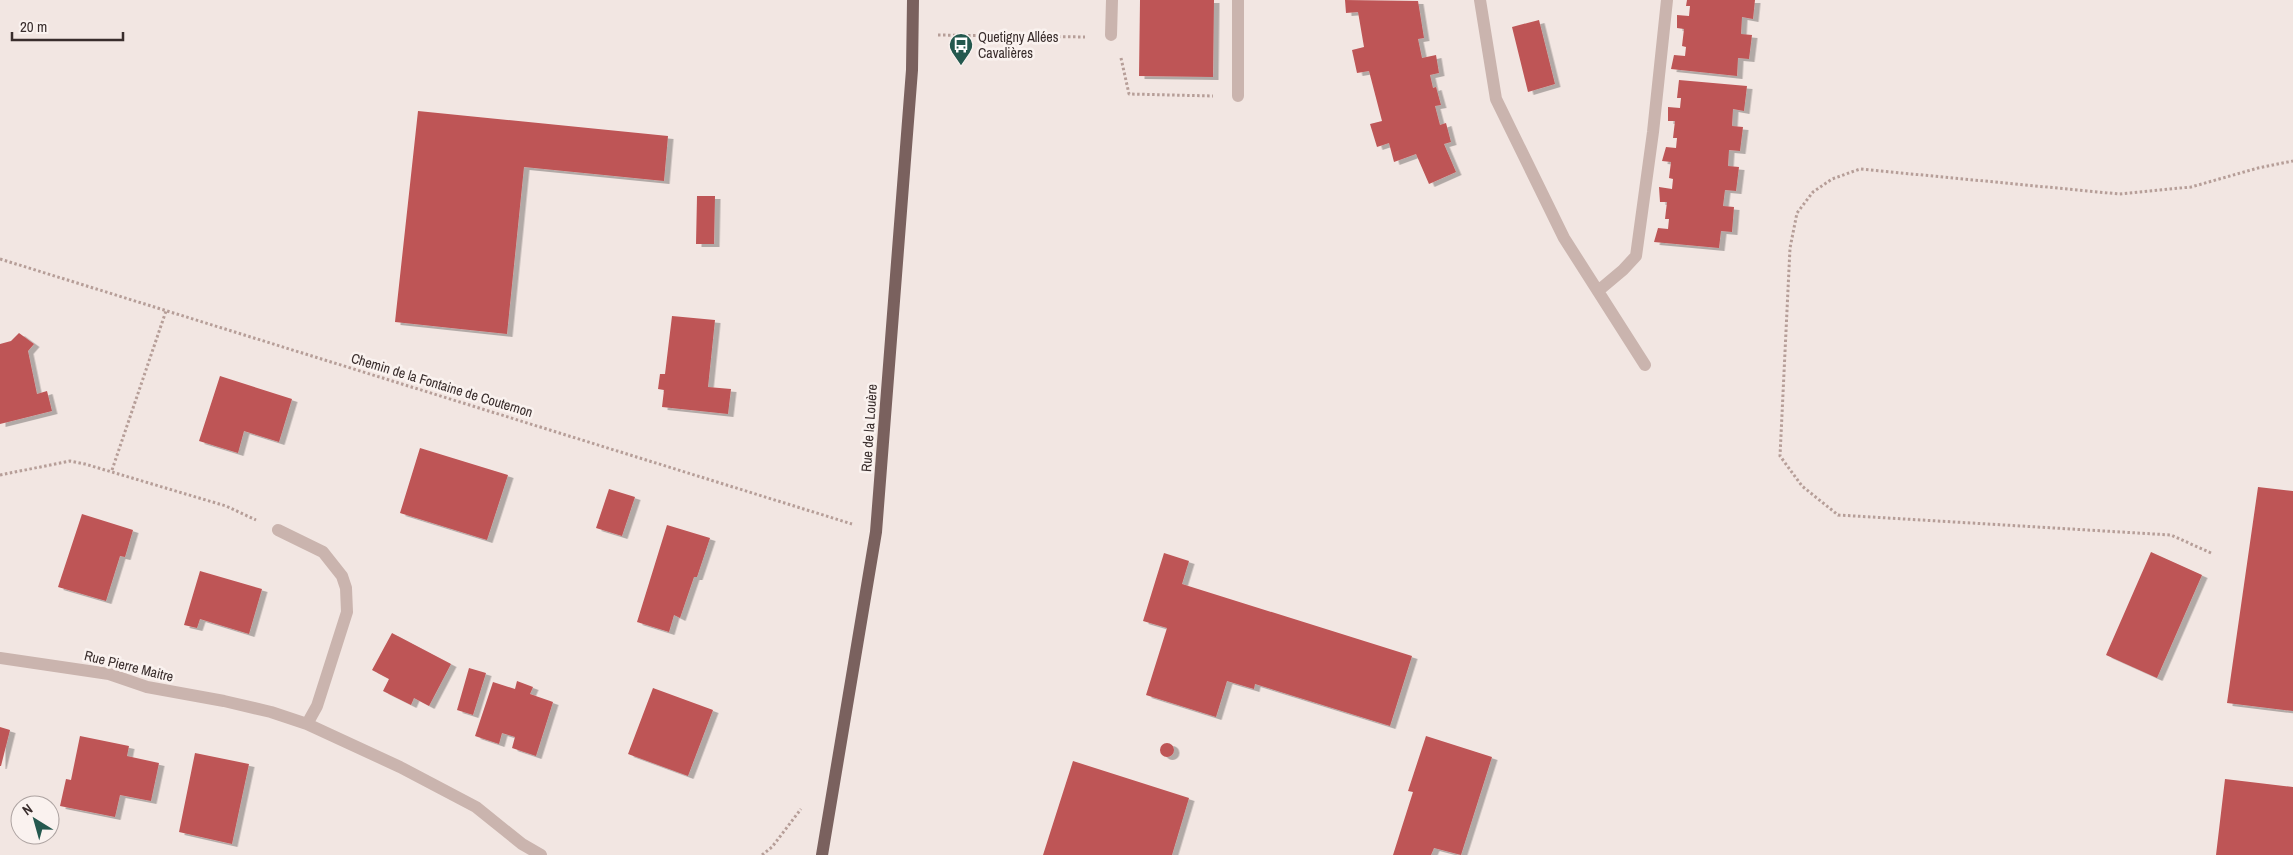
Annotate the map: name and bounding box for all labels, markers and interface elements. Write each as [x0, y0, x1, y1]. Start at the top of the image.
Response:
scale bar [12, 10, 124, 42]
text: 20 m [20, 16, 47, 37]
place label: Quetigny Allées Cavalières [978, 28, 1059, 62]
bus stop icon: Quetigny Allées Cavalières [948, 32, 974, 66]
street label: Chemin de la Fontaine de Couternon [349, 349, 535, 421]
street label: Rue de la Louère [857, 383, 881, 473]
street label: Rue Pierre Maitre [83, 646, 175, 686]
north arrow [10, 795, 60, 845]
text: N [18, 800, 36, 819]

